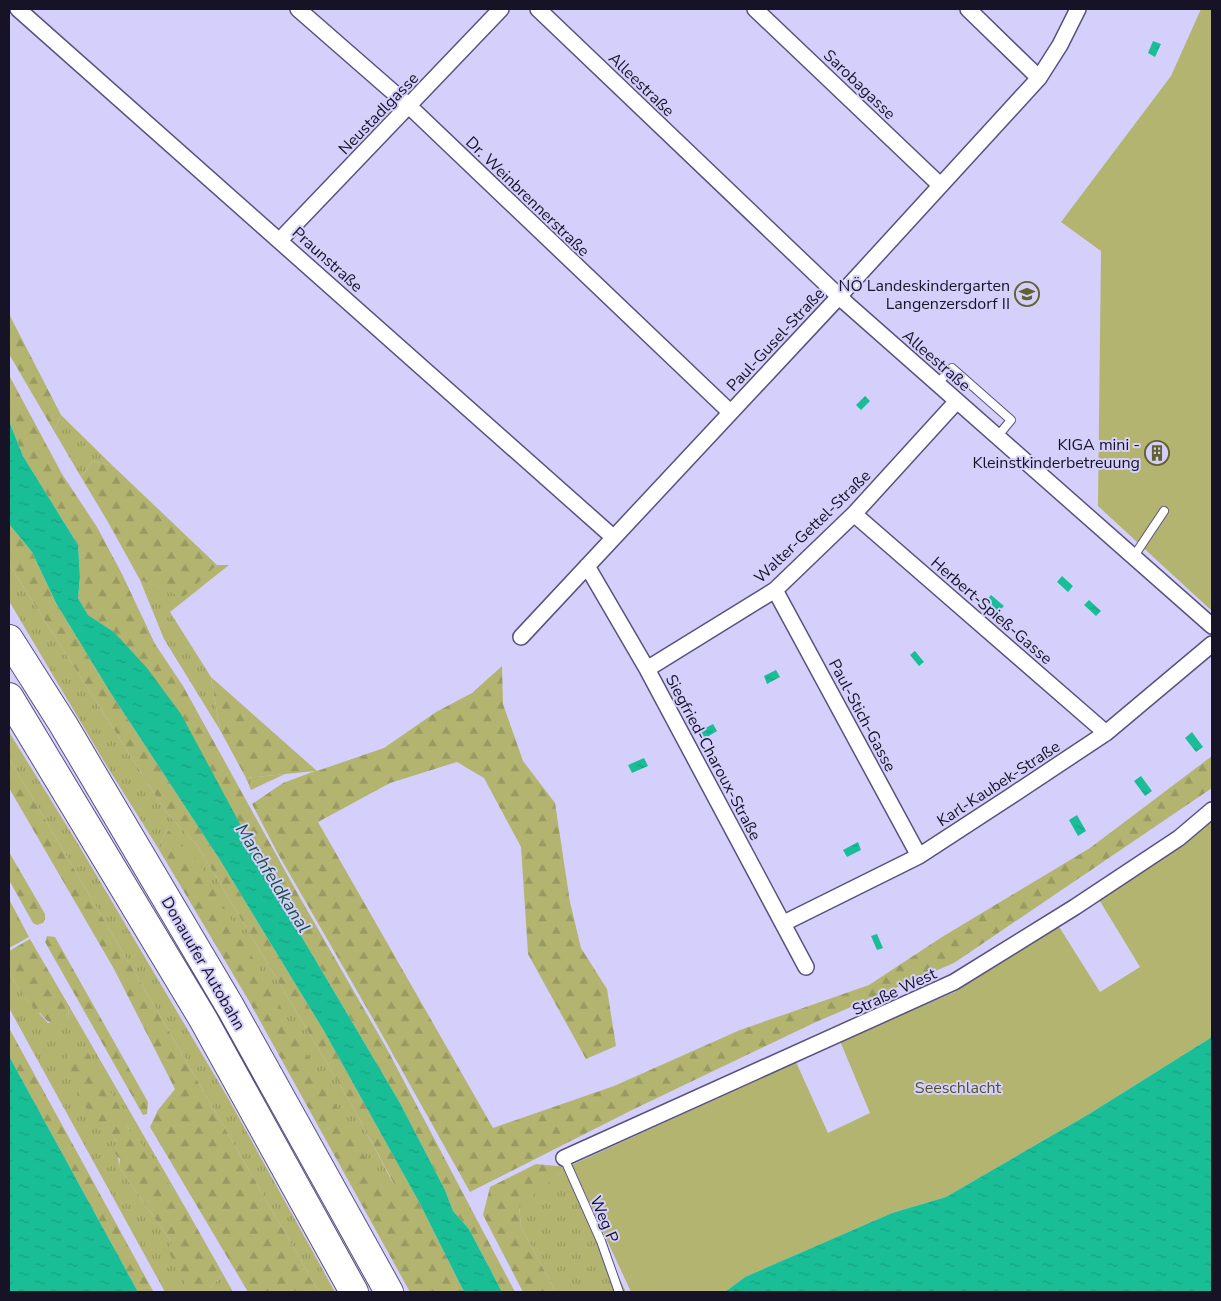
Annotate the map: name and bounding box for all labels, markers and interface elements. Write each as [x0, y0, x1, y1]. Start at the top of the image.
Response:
street label: Sarobagasse [818, 45, 900, 125]
street label: Alleestraße [604, 48, 679, 122]
street label: Neustadlgasse [334, 68, 424, 160]
street label: Dr. Weinbrennerstraße [460, 132, 594, 262]
street label: Praunstraße [287, 222, 367, 297]
place label: NÖ Landeskindergarten Langenzersdorf II [839, 275, 1010, 315]
school or university icon: NÖ Landeskindergarten Langenzersdorf II [1014, 281, 1040, 307]
street label: Paul-Gusel-Straße [722, 283, 830, 396]
street label: Alleestraße [898, 325, 975, 397]
place label: KIGA mini - Kleinstkinderbetreuung [972, 434, 1140, 474]
building icon: KIGA mini - Kleinstkinderbetreuung [1144, 440, 1170, 466]
street label: Walter-Gettel-Straße [749, 465, 876, 588]
street label: Herbert-Spieß-Gasse [926, 552, 1057, 670]
street label: Paul-Stich-Gasse [823, 655, 901, 776]
street label: Siegfried-Charoux-Straße [660, 671, 766, 844]
street label: Karl-Kaubek-Straße [933, 736, 1064, 832]
water label: Marchfeldkanal [230, 819, 316, 937]
street label: Donauufer Autobahn [156, 893, 250, 1034]
street label: Straße West [849, 963, 940, 1021]
park label: Seeschlacht [915, 1077, 1002, 1099]
street label: Weg P [584, 1193, 624, 1246]

